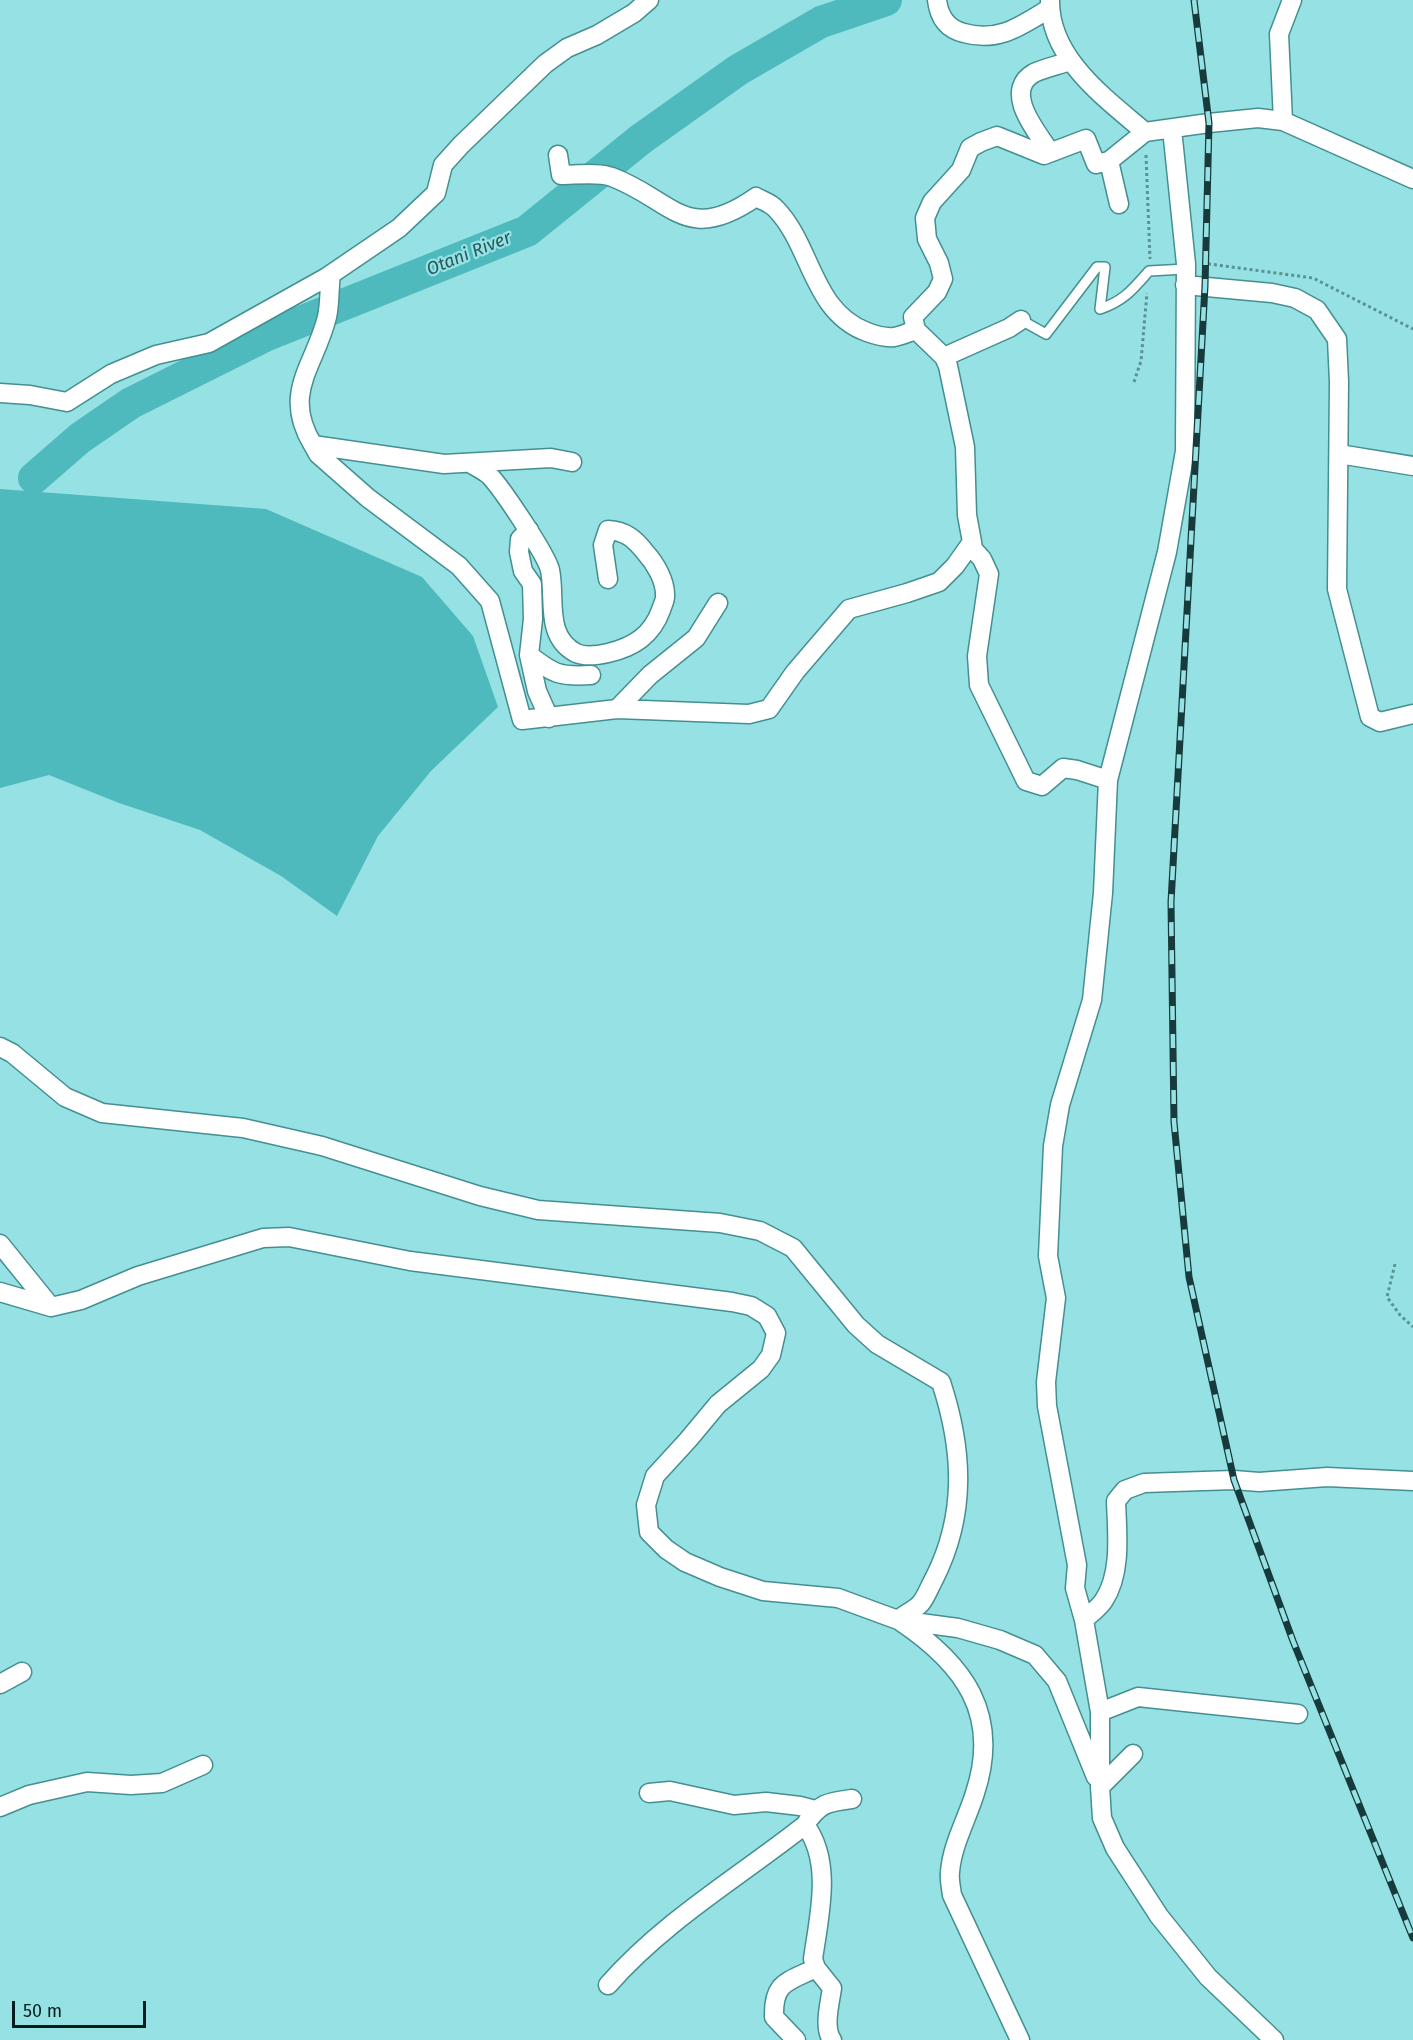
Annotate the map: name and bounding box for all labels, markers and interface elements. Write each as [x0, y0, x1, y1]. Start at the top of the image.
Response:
water label: Otani River [424, 227, 514, 281]
scale bar [15, 1989, 148, 2027]
text: 50 m [23, 2000, 62, 2022]

